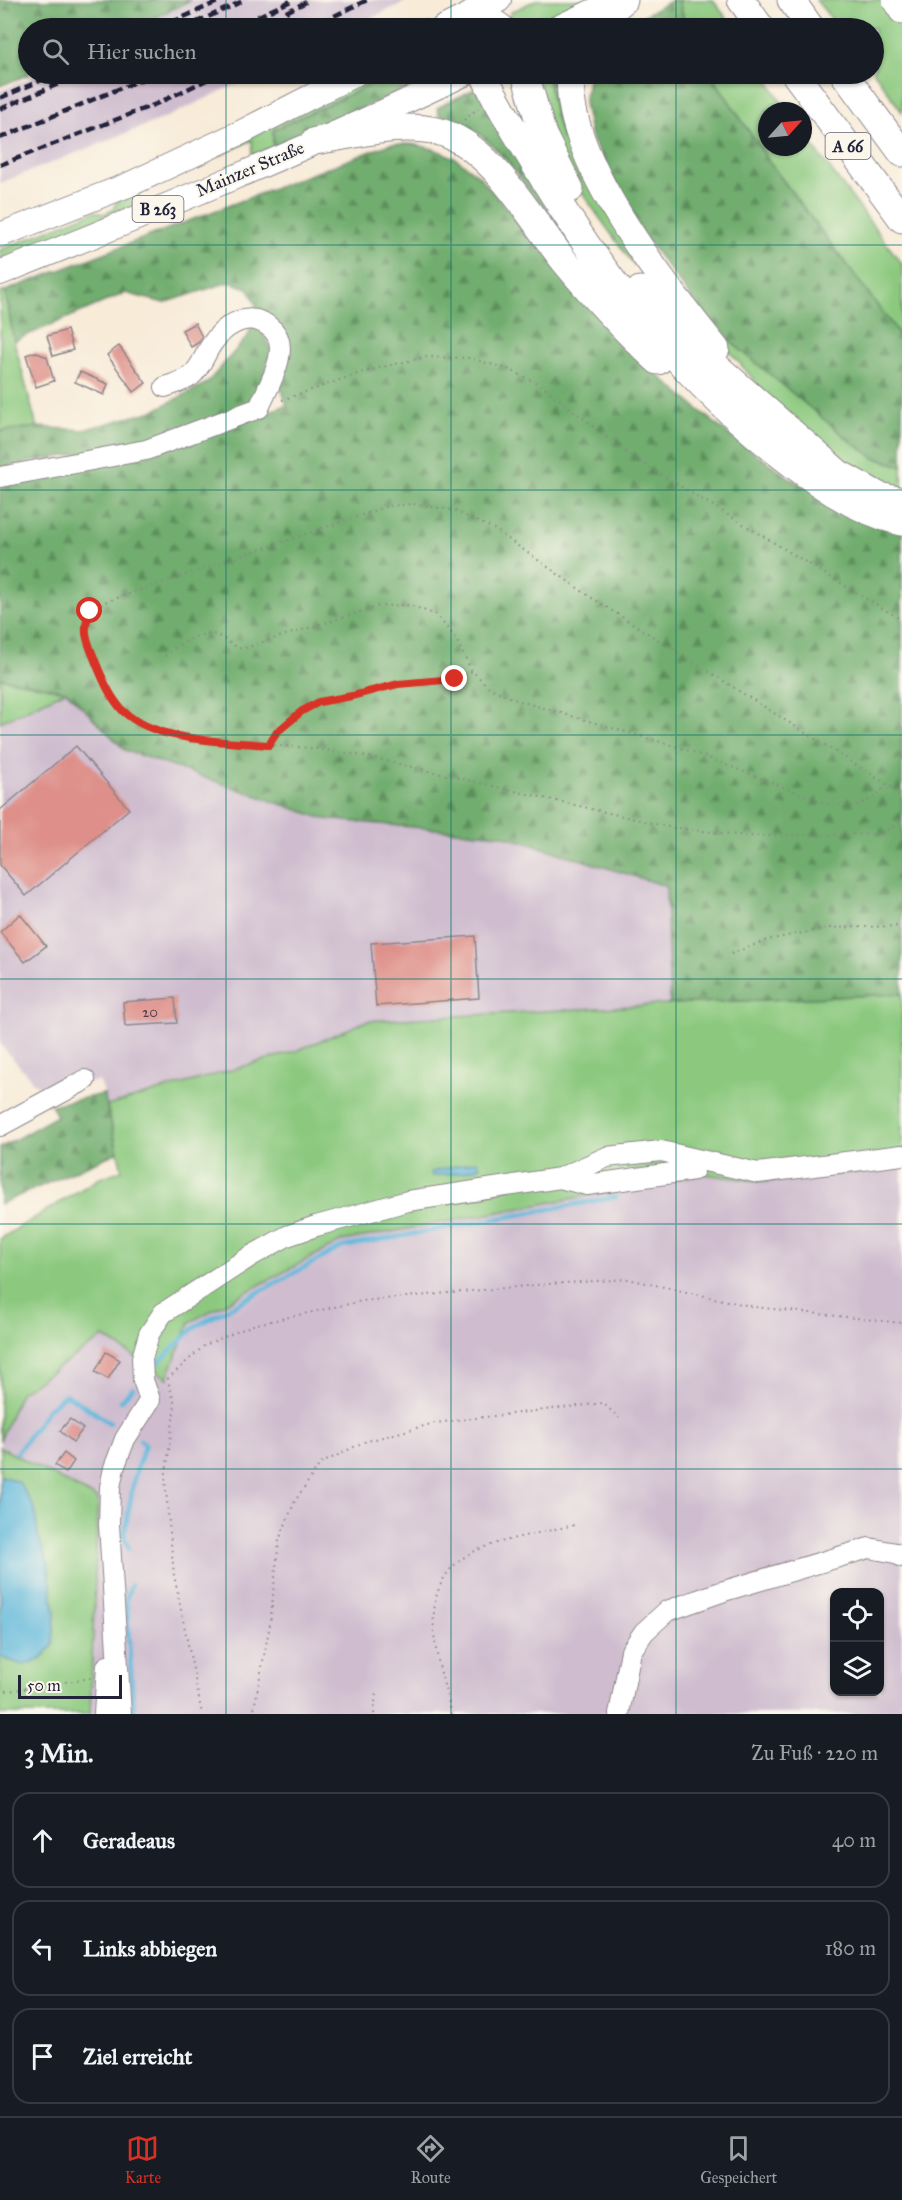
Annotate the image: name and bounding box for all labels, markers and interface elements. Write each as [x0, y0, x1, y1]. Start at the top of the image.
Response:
search box [18, 18, 884, 84]
icon: search [39, 35, 72, 68]
text: Hier suchen [87, 38, 196, 65]
north arrow [758, 102, 812, 156]
road number: A 66 [826, 133, 870, 159]
street label: Mainzer Straße [193, 136, 307, 202]
road number: B 263 [132, 196, 184, 222]
route start [76, 597, 102, 623]
route end [441, 665, 467, 691]
house number: 20 [142, 1003, 158, 1021]
map controls [830, 1588, 884, 1696]
button: locate [830, 1588, 884, 1642]
button: layers [830, 1642, 884, 1696]
scale bar [18, 1672, 122, 1700]
text: 50 m [27, 1676, 61, 1695]
text: 3 Min. [24, 1737, 93, 1769]
text: Zu Fuß · 220 m [751, 1741, 878, 1765]
icon: ahead [26, 1824, 59, 1857]
text: Geradeaus [83, 1827, 175, 1854]
text: 40 m [832, 1828, 876, 1852]
icon: left [26, 1932, 59, 1965]
text: Links abbiegen [83, 1935, 217, 1962]
text: 180 m [825, 1936, 876, 1960]
icon: arrive [26, 2040, 59, 2073]
text: Ziel erreicht [83, 2043, 192, 2070]
tab: Karte [125, 2132, 161, 2187]
tab: Route [411, 2132, 451, 2187]
tab: Gespeichert [700, 2132, 777, 2187]

